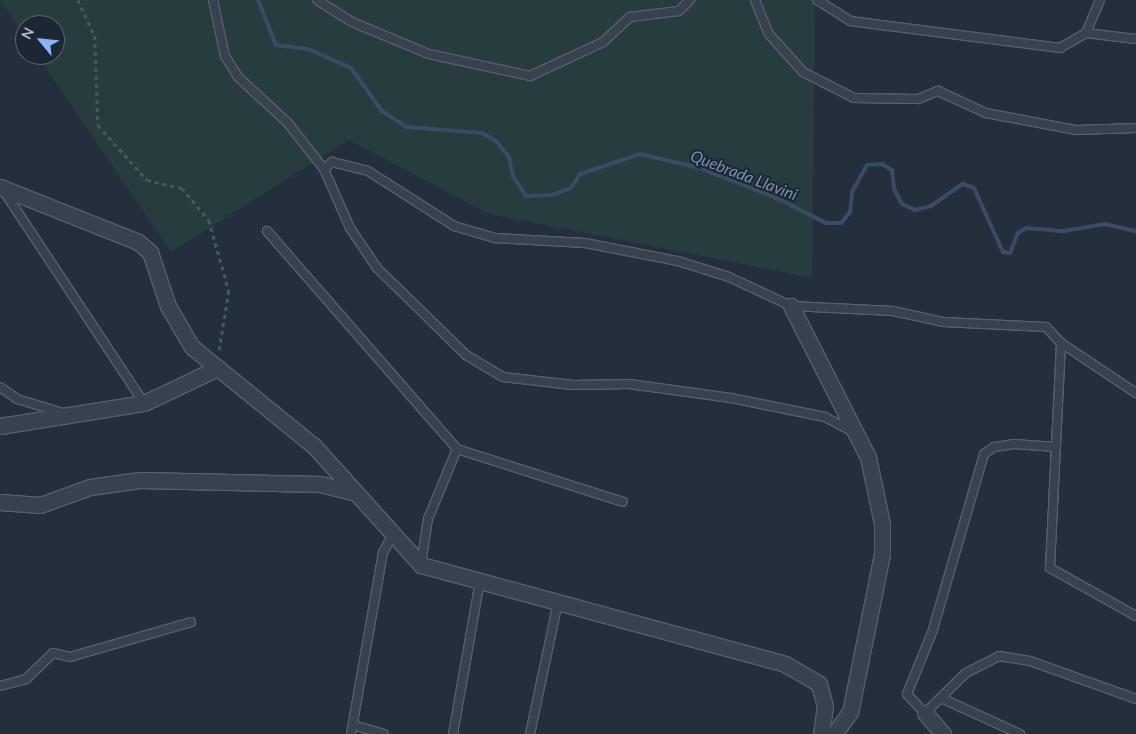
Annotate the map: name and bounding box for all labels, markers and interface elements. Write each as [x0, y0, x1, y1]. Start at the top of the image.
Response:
north arrow [15, 15, 65, 65]
text: N [17, 24, 37, 42]
water label: Quebrada Llavini [688, 146, 800, 204]

